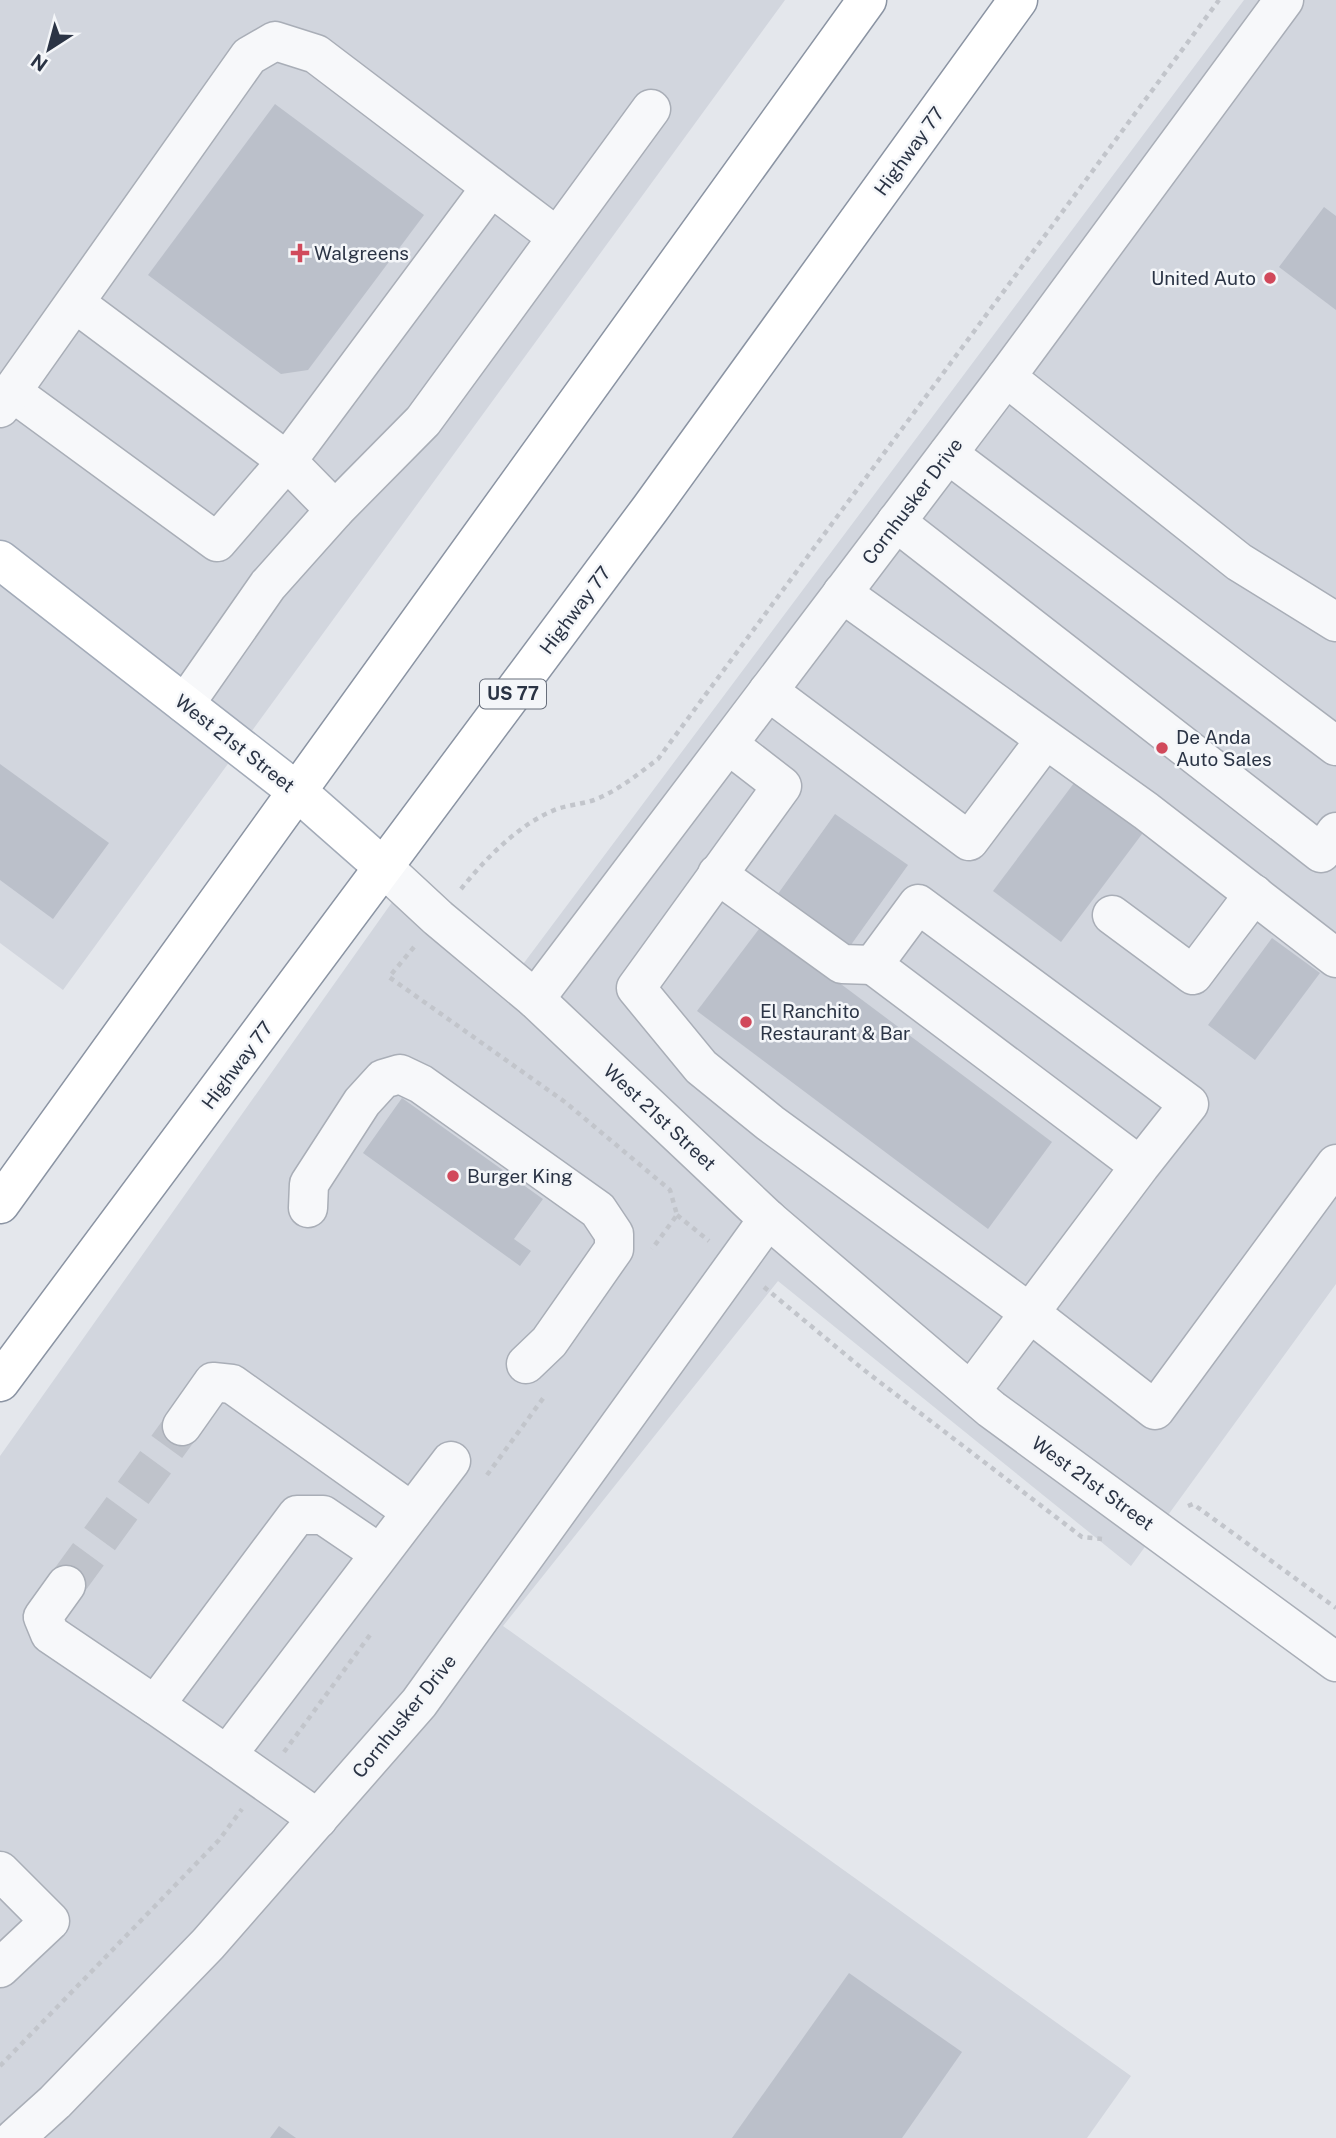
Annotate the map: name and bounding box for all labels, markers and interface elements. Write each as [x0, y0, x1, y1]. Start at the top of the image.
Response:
north arrow [14, 14, 84, 84]
text: N [27, 49, 51, 76]
street label: Highway 77 [869, 102, 949, 200]
place label: Walgreens [314, 242, 409, 264]
marker: Walgreens [292, 245, 308, 261]
place label: United Auto [1151, 267, 1256, 289]
marker: United Auto [1262, 270, 1278, 286]
street label: Cornhusker Drive [857, 434, 967, 568]
street label: Highway 77 [535, 562, 615, 658]
road number: US 77 [480, 680, 546, 708]
street label: West 21st Street [171, 690, 299, 796]
place label: De Anda Auto Sales [1176, 726, 1272, 770]
marker: De Anda Auto Sales [1154, 740, 1170, 756]
place label: El Ranchito Restaurant & Bar [760, 1000, 911, 1044]
marker: El Ranchito Restaurant & Bar [738, 1014, 754, 1030]
street label: Highway 77 [197, 1017, 277, 1113]
street label: West 21st Street [599, 1059, 721, 1175]
place label: Burger King [467, 1165, 573, 1187]
marker: Burger King [445, 1168, 461, 1184]
street label: West 21st Street [1028, 1431, 1158, 1535]
street label: Cornhusker Drive [348, 1650, 460, 1782]

